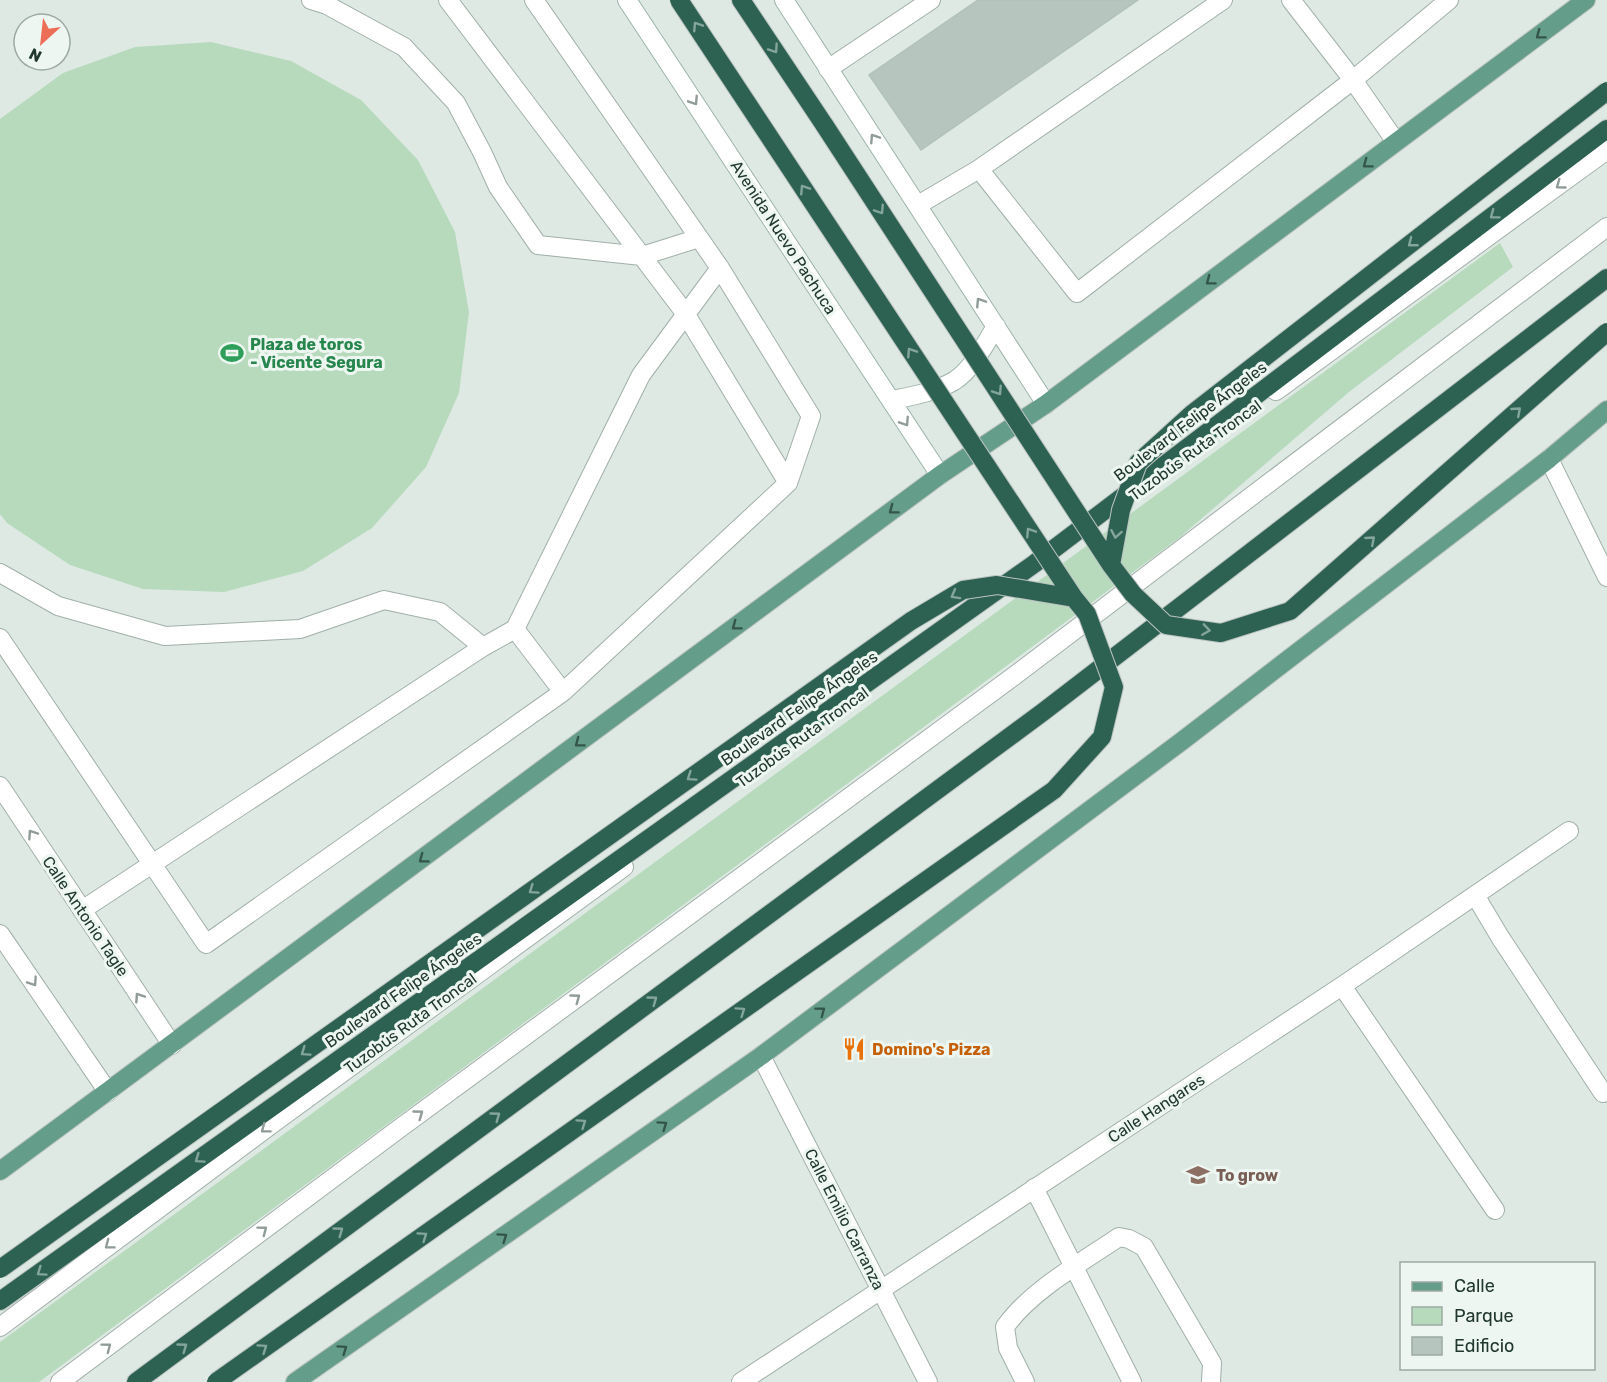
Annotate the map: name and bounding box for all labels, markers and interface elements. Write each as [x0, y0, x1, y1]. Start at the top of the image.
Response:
north arrow [12, 12, 72, 72]
one-way arrow [692, 22, 704, 32]
one-way arrow [1535, 28, 1546, 39]
one-way arrow [767, 42, 778, 53]
text: N [26, 44, 45, 66]
one-way arrow [687, 95, 698, 106]
one-way arrow [870, 134, 881, 145]
street label: Avenida Nuevo Pachuca [727, 157, 840, 318]
one-way arrow [1362, 157, 1373, 168]
one-way arrow [1555, 178, 1566, 189]
one-way arrow [800, 185, 811, 196]
one-way arrow [873, 203, 884, 214]
one-way arrow [1489, 208, 1500, 219]
one-way arrow [1407, 235, 1418, 246]
one-way arrow [1206, 274, 1217, 285]
one-way arrow [977, 297, 988, 308]
place label: Plaza de toros - Vicente Segura [250, 335, 383, 372]
sports icon: Plaza de toros - Vicente Segura [219, 340, 245, 366]
one-way arrow [908, 347, 919, 358]
street label: Boulevard Felipe Ángeles [1110, 358, 1271, 485]
one-way arrow [990, 385, 1002, 395]
street label: Tuzobús Ruta Troncal [1125, 396, 1265, 505]
one-way arrow [1510, 407, 1521, 418]
one-way arrow [898, 416, 910, 426]
one-way arrow [888, 503, 899, 514]
one-way arrow [1026, 528, 1038, 538]
one-way arrow [1111, 529, 1123, 538]
one-way arrow [1364, 536, 1374, 547]
one-way arrow [951, 588, 962, 599]
one-way arrow [732, 619, 743, 630]
one-way arrow [1201, 624, 1210, 636]
street label: Boulevard Felipe Ángeles [717, 647, 881, 770]
street label: Tuzobús Ruta Troncal [732, 683, 872, 792]
one-way arrow [575, 735, 586, 746]
one-way arrow [687, 770, 698, 781]
one-way arrow [27, 830, 39, 840]
one-way arrow [418, 852, 429, 863]
street label: Calle Antonio Tagle [38, 853, 133, 980]
one-way arrow [528, 883, 539, 894]
street label: Boulevard Felipe Ángeles [321, 929, 485, 1052]
street label: Tuzobús Ruta Troncal [340, 969, 480, 1078]
one-way arrow [26, 975, 37, 986]
one-way arrow [136, 992, 147, 1003]
one-way arrow [570, 994, 581, 1005]
one-way arrow [647, 996, 658, 1007]
one-way arrow [735, 1007, 746, 1018]
one-way arrow [815, 1008, 826, 1019]
restaurant icon: Domino's Pizza [841, 1036, 867, 1062]
place label: Domino's Pizza [872, 1040, 991, 1059]
one-way arrow [301, 1045, 312, 1056]
street label: Calle Hangares [1104, 1070, 1208, 1147]
one-way arrow [413, 1110, 424, 1121]
one-way arrow [490, 1112, 501, 1123]
one-way arrow [576, 1120, 587, 1131]
one-way arrow [656, 1121, 667, 1132]
one-way arrow [261, 1122, 272, 1133]
street label: Calle Emilio Carranza [801, 1145, 888, 1293]
one-way arrow [195, 1152, 206, 1163]
school or university icon: To grow [1185, 1162, 1211, 1188]
place label: To grow [1216, 1166, 1279, 1185]
one-way arrow [256, 1227, 267, 1238]
one-way arrow [333, 1228, 344, 1239]
one-way arrow [416, 1232, 427, 1243]
one-way arrow [496, 1233, 507, 1244]
one-way arrow [105, 1238, 116, 1249]
legend [1400, 1262, 1595, 1370]
one-way arrow [36, 1265, 47, 1276]
text: Calle [1454, 1275, 1495, 1297]
text: Parque [1454, 1305, 1514, 1327]
text: Edificio [1454, 1335, 1514, 1357]
one-way arrow [100, 1343, 111, 1354]
one-way arrow [176, 1343, 187, 1354]
one-way arrow [257, 1344, 268, 1355]
one-way arrow [336, 1345, 347, 1356]

